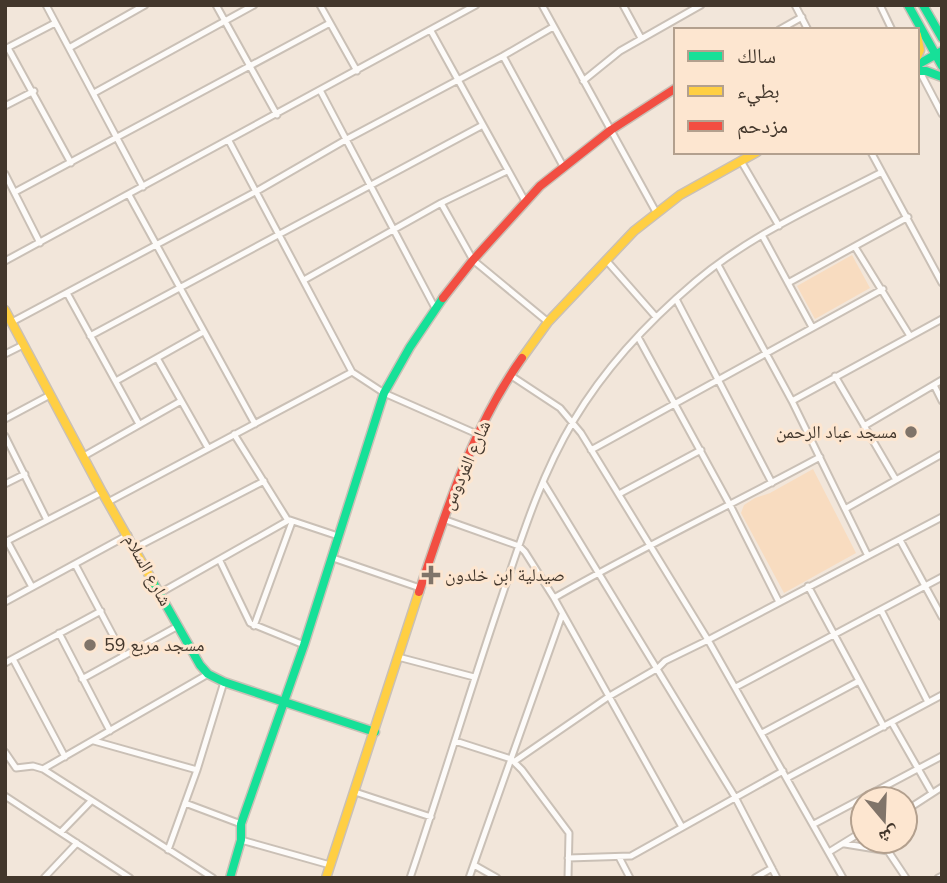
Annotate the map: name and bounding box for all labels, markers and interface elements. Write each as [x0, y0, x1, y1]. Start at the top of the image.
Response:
legend [674, 28, 919, 154]
text: سالك [737, 42, 776, 70]
text: بطيء [737, 77, 780, 107]
text: مزدحم [737, 112, 788, 140]
street label: شارع الفردوس [436, 417, 496, 513]
place label: مسجد عباد الرحمن [776, 420, 897, 444]
marker: مسجد عباد الرحمن [903, 424, 919, 440]
street label: شارع السلام [118, 530, 178, 610]
place label: صيدلية ابن خلدون [445, 563, 565, 587]
marker: صيدلية ابن خلدون [423, 567, 439, 583]
place label: مسجد مربع 59 [104, 633, 205, 657]
marker: مسجد مربع 59 [82, 637, 98, 653]
north arrow [849, 785, 919, 855]
text: ش [875, 820, 903, 851]

